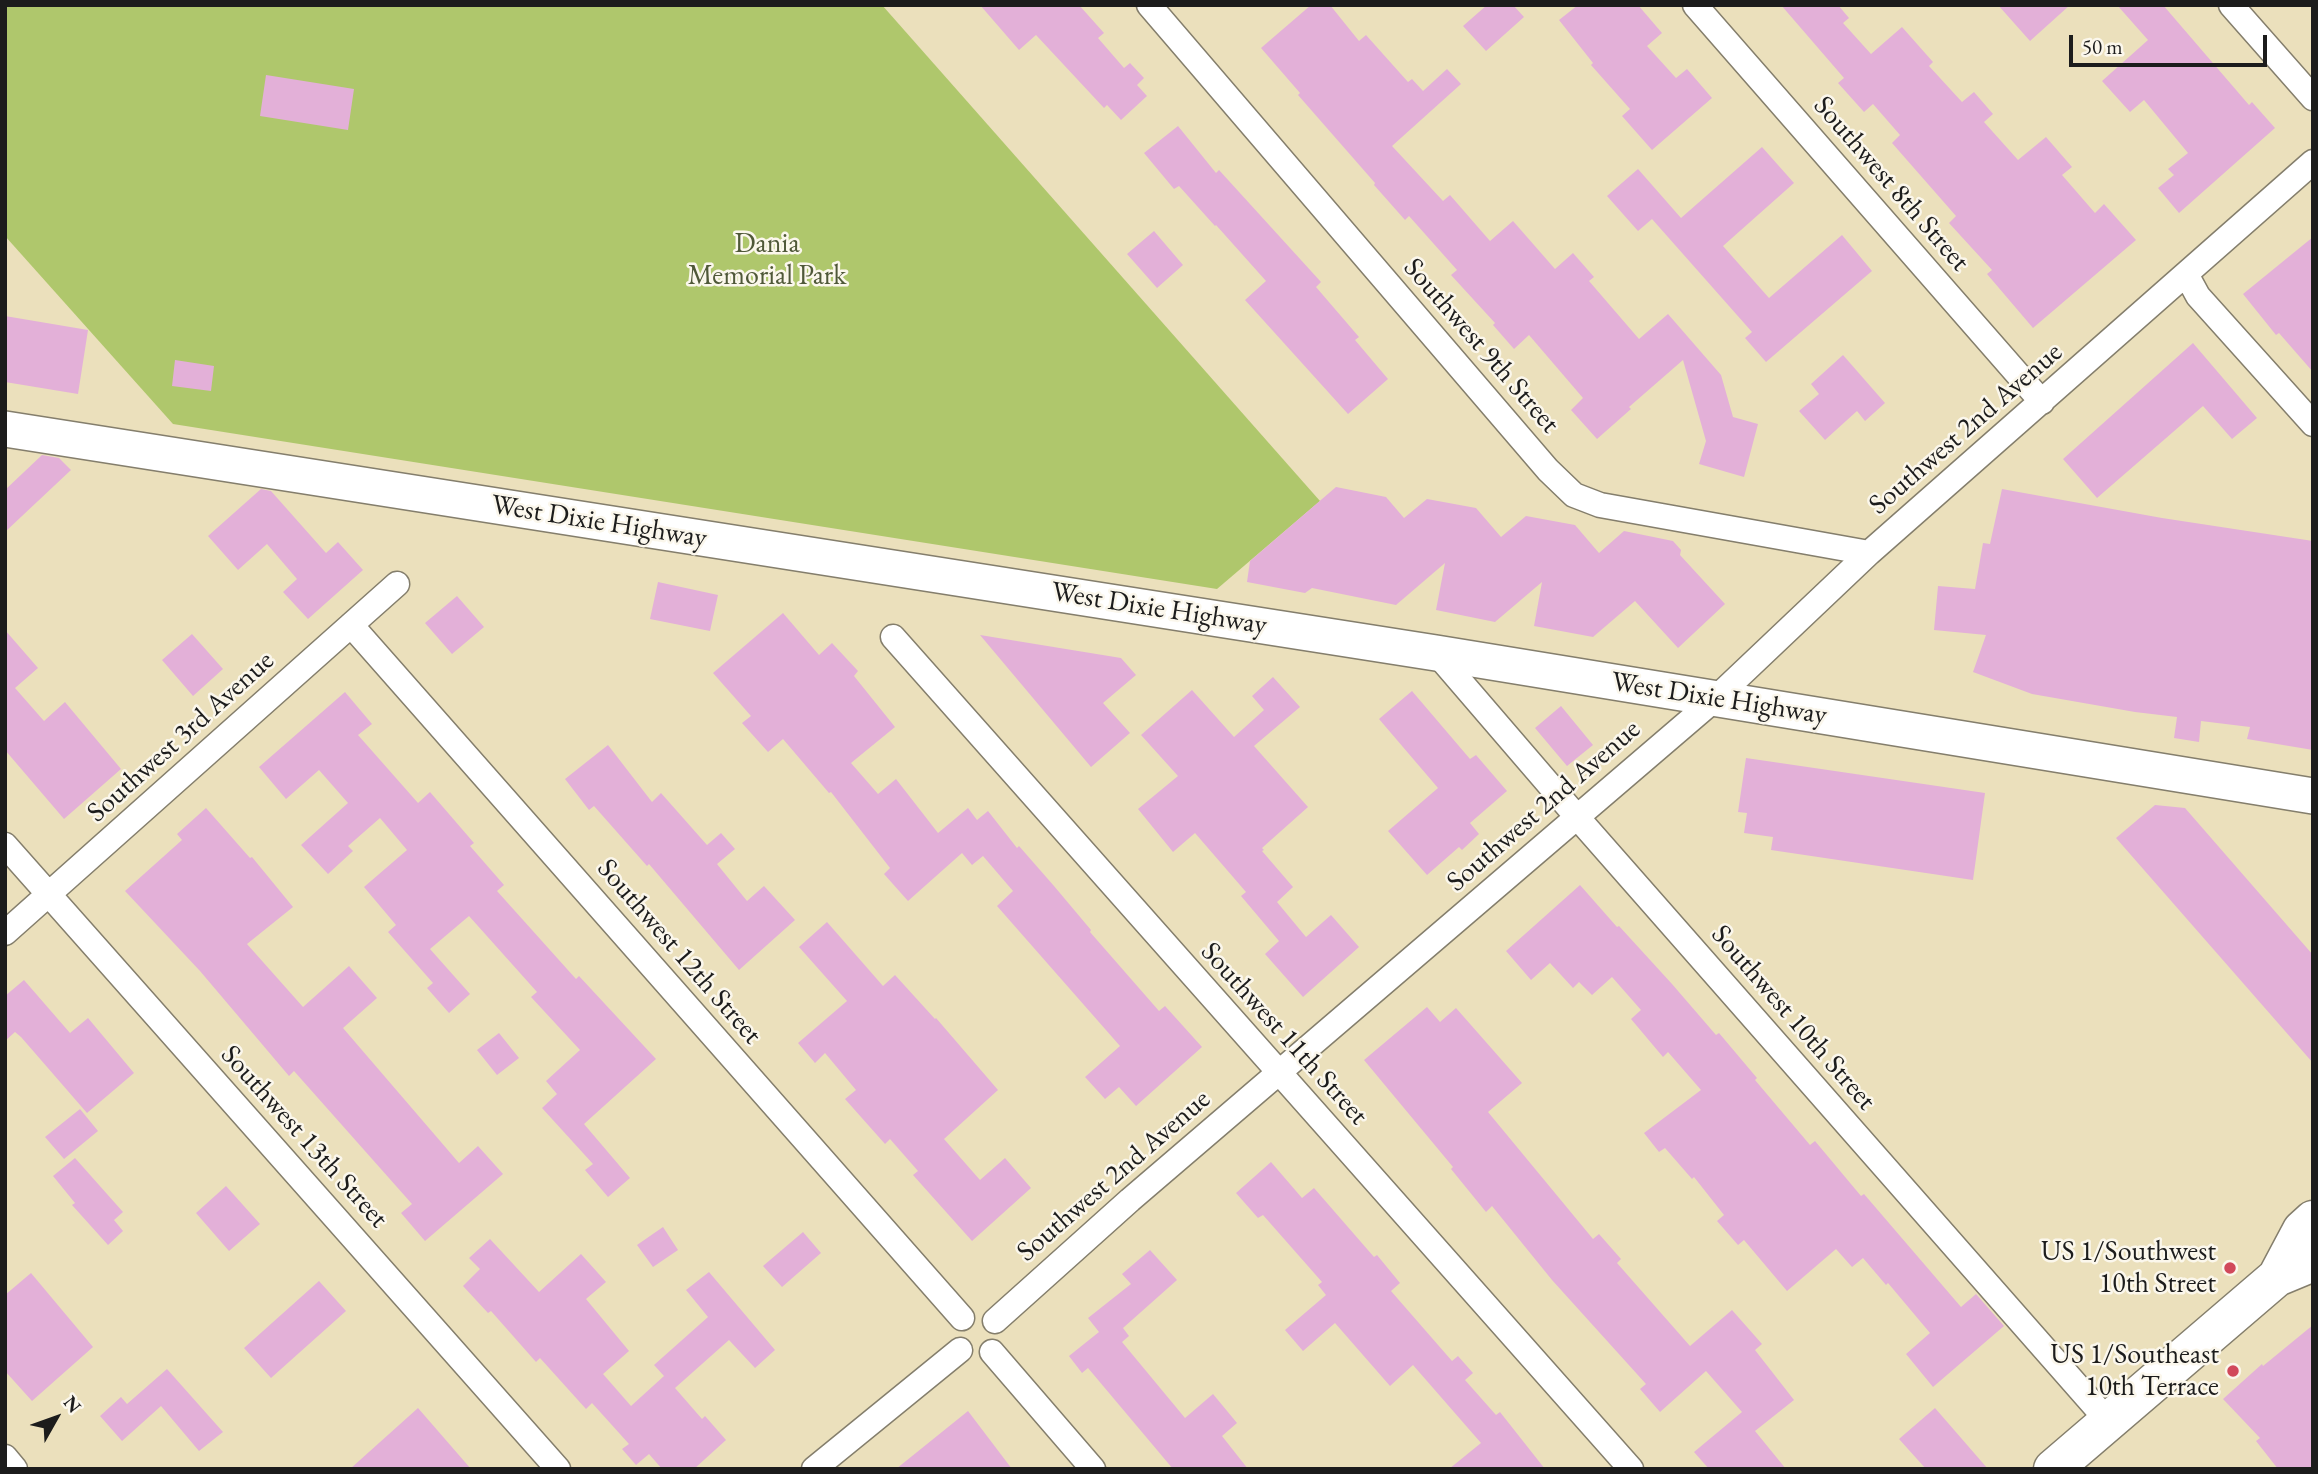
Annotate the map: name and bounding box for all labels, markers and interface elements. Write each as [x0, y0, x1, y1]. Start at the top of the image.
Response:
scale bar [2073, 21, 2271, 65]
text: 50 m [2082, 33, 2123, 60]
street label: Southwest 8th Street [1806, 90, 1976, 278]
park label: Dania Memorial Park [688, 227, 846, 293]
street label: Southwest 9th Street [1396, 252, 1566, 440]
street label: Southwest 2nd Avenue [1862, 336, 2070, 522]
street label: West Dixie Highway [489, 488, 709, 556]
street label: West Dixie Highway [1049, 575, 1269, 643]
street label: Southwest 3rd Avenue [81, 644, 281, 830]
street label: West Dixie Highway [1609, 665, 1829, 733]
street label: Southwest 2nd Avenue [1440, 713, 1648, 899]
street label: Southwest 12th Street [589, 853, 769, 1051]
street label: Southwest 10th Street [1703, 919, 1883, 1117]
street label: Southwest 11th Street [1193, 936, 1375, 1132]
street label: Southwest 13th Street [213, 1039, 395, 1235]
street label: Southwest 2nd Avenue [1010, 1083, 1218, 1269]
place label: US 1/Southwest 10th Street [2041, 1235, 2216, 1301]
marker: US 1/Southwest 10th Street [2222, 1260, 2238, 1276]
place label: US 1/Southeast 10th Terrace [2050, 1338, 2219, 1404]
marker: US 1/Southeast 10th Terrace [2225, 1363, 2241, 1379]
north arrow [21, 1383, 91, 1453]
text: N [58, 1390, 87, 1418]

